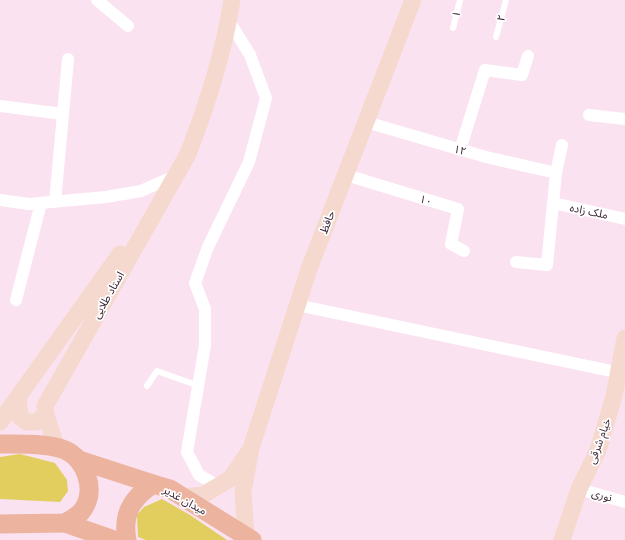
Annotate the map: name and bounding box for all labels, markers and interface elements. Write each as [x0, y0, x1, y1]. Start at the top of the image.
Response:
street label: ۱ [448, 9, 464, 19]
street label: ۲ [493, 13, 509, 23]
street label: ۱۲ [452, 142, 468, 158]
street label: ۱۰ [418, 191, 434, 209]
street label: ملک زاده [569, 200, 610, 222]
street label: حافظ [316, 208, 338, 236]
street label: استاد طلایی [89, 269, 127, 321]
street label: خیام شرقی [584, 416, 615, 466]
street label: میدان غدیر [160, 482, 209, 518]
street label: نوری [590, 485, 614, 505]

